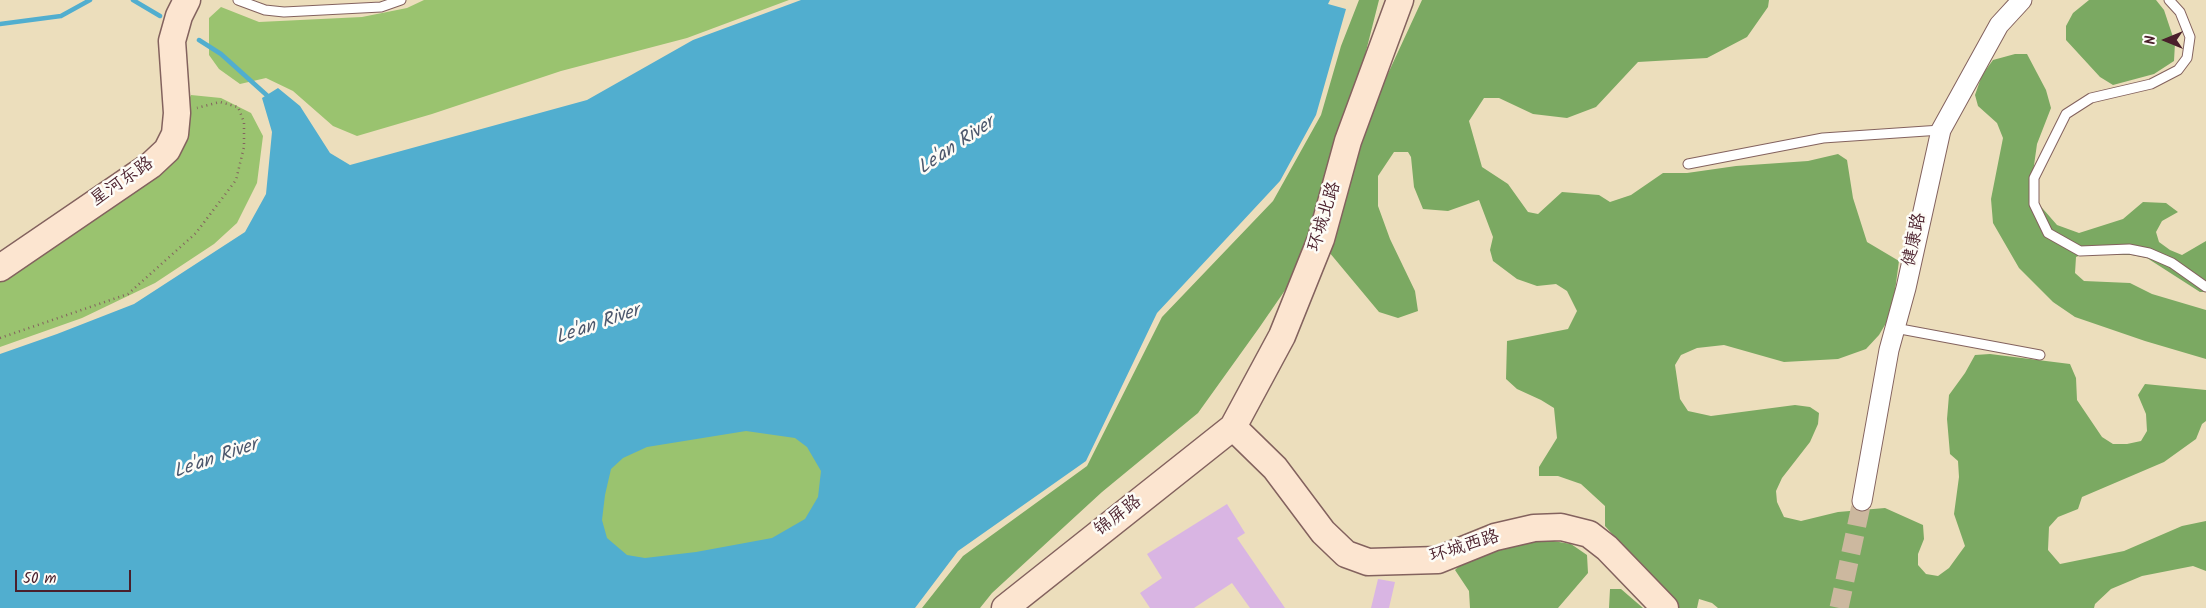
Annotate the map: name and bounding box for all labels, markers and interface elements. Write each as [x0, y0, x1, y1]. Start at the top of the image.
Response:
north arrow [2141, 15, 2191, 65]
text: N [2140, 36, 2162, 44]
water label: Le'an River [915, 113, 999, 181]
street label: 星河东路 [87, 154, 159, 212]
street label: 环城北路 [1305, 179, 1347, 255]
street label: 健康路 [1900, 211, 1932, 269]
water label: Le'an River [553, 301, 643, 351]
water label: Le'an River [171, 435, 261, 485]
street label: 锦屏路 [1091, 492, 1147, 542]
street label: 环城西路 [1427, 527, 1503, 569]
scale bar [18, 560, 134, 592]
text: 50 m [23, 567, 57, 591]

